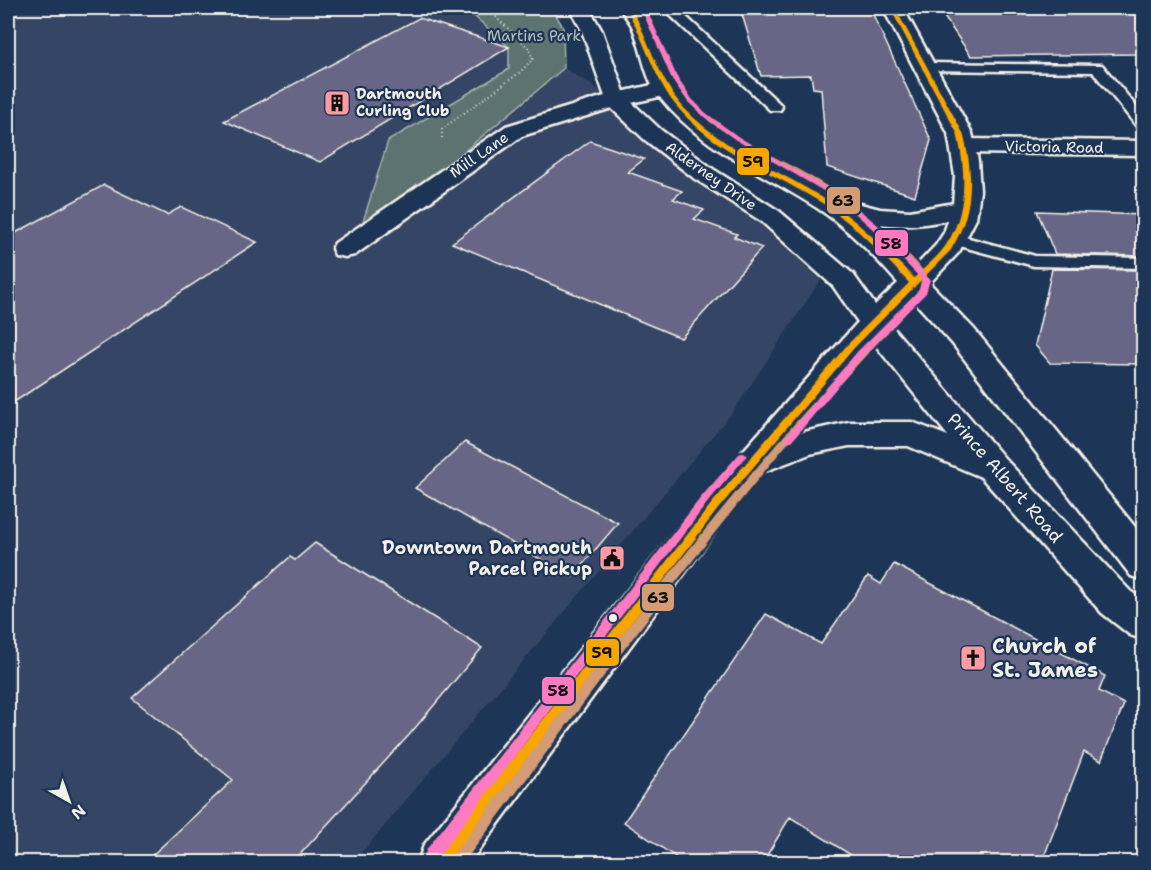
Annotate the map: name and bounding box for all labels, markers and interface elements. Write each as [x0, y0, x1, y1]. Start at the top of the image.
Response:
park label: Martins Park [487, 26, 581, 46]
place label: Dartmouth Curling Club [356, 84, 449, 121]
building icon: Dartmouth Curling Club [322, 88, 352, 118]
street label: Mill Lane [446, 127, 512, 183]
street label: Victoria Road [1004, 136, 1104, 158]
street label: Alderney Drive [661, 137, 761, 215]
line badge: 59 [736, 147, 770, 176]
text: 59 [743, 151, 763, 172]
line badge: 63 [826, 186, 861, 215]
text: 63 [832, 190, 854, 211]
line badge: 58 [874, 229, 909, 257]
text: 58 [880, 233, 902, 254]
street label: Prince Albert Road [942, 408, 1068, 548]
place label: Downtown Dartmouth Parcel Pickup [382, 536, 592, 581]
public building icon: Downtown Dartmouth Parcel Pickup [597, 543, 627, 573]
line badge: 63 [641, 583, 675, 612]
text: 63 [647, 587, 669, 608]
unlabelled marker [607, 612, 619, 624]
place label: Church of St. James [992, 632, 1098, 684]
line badge: 59 [585, 638, 620, 667]
text: 59 [592, 642, 612, 663]
church icon: Church of St. James [958, 643, 988, 673]
line badge: 58 [541, 676, 575, 705]
text: 58 [547, 680, 569, 701]
north arrow [39, 771, 99, 831]
text: N [67, 800, 90, 824]

